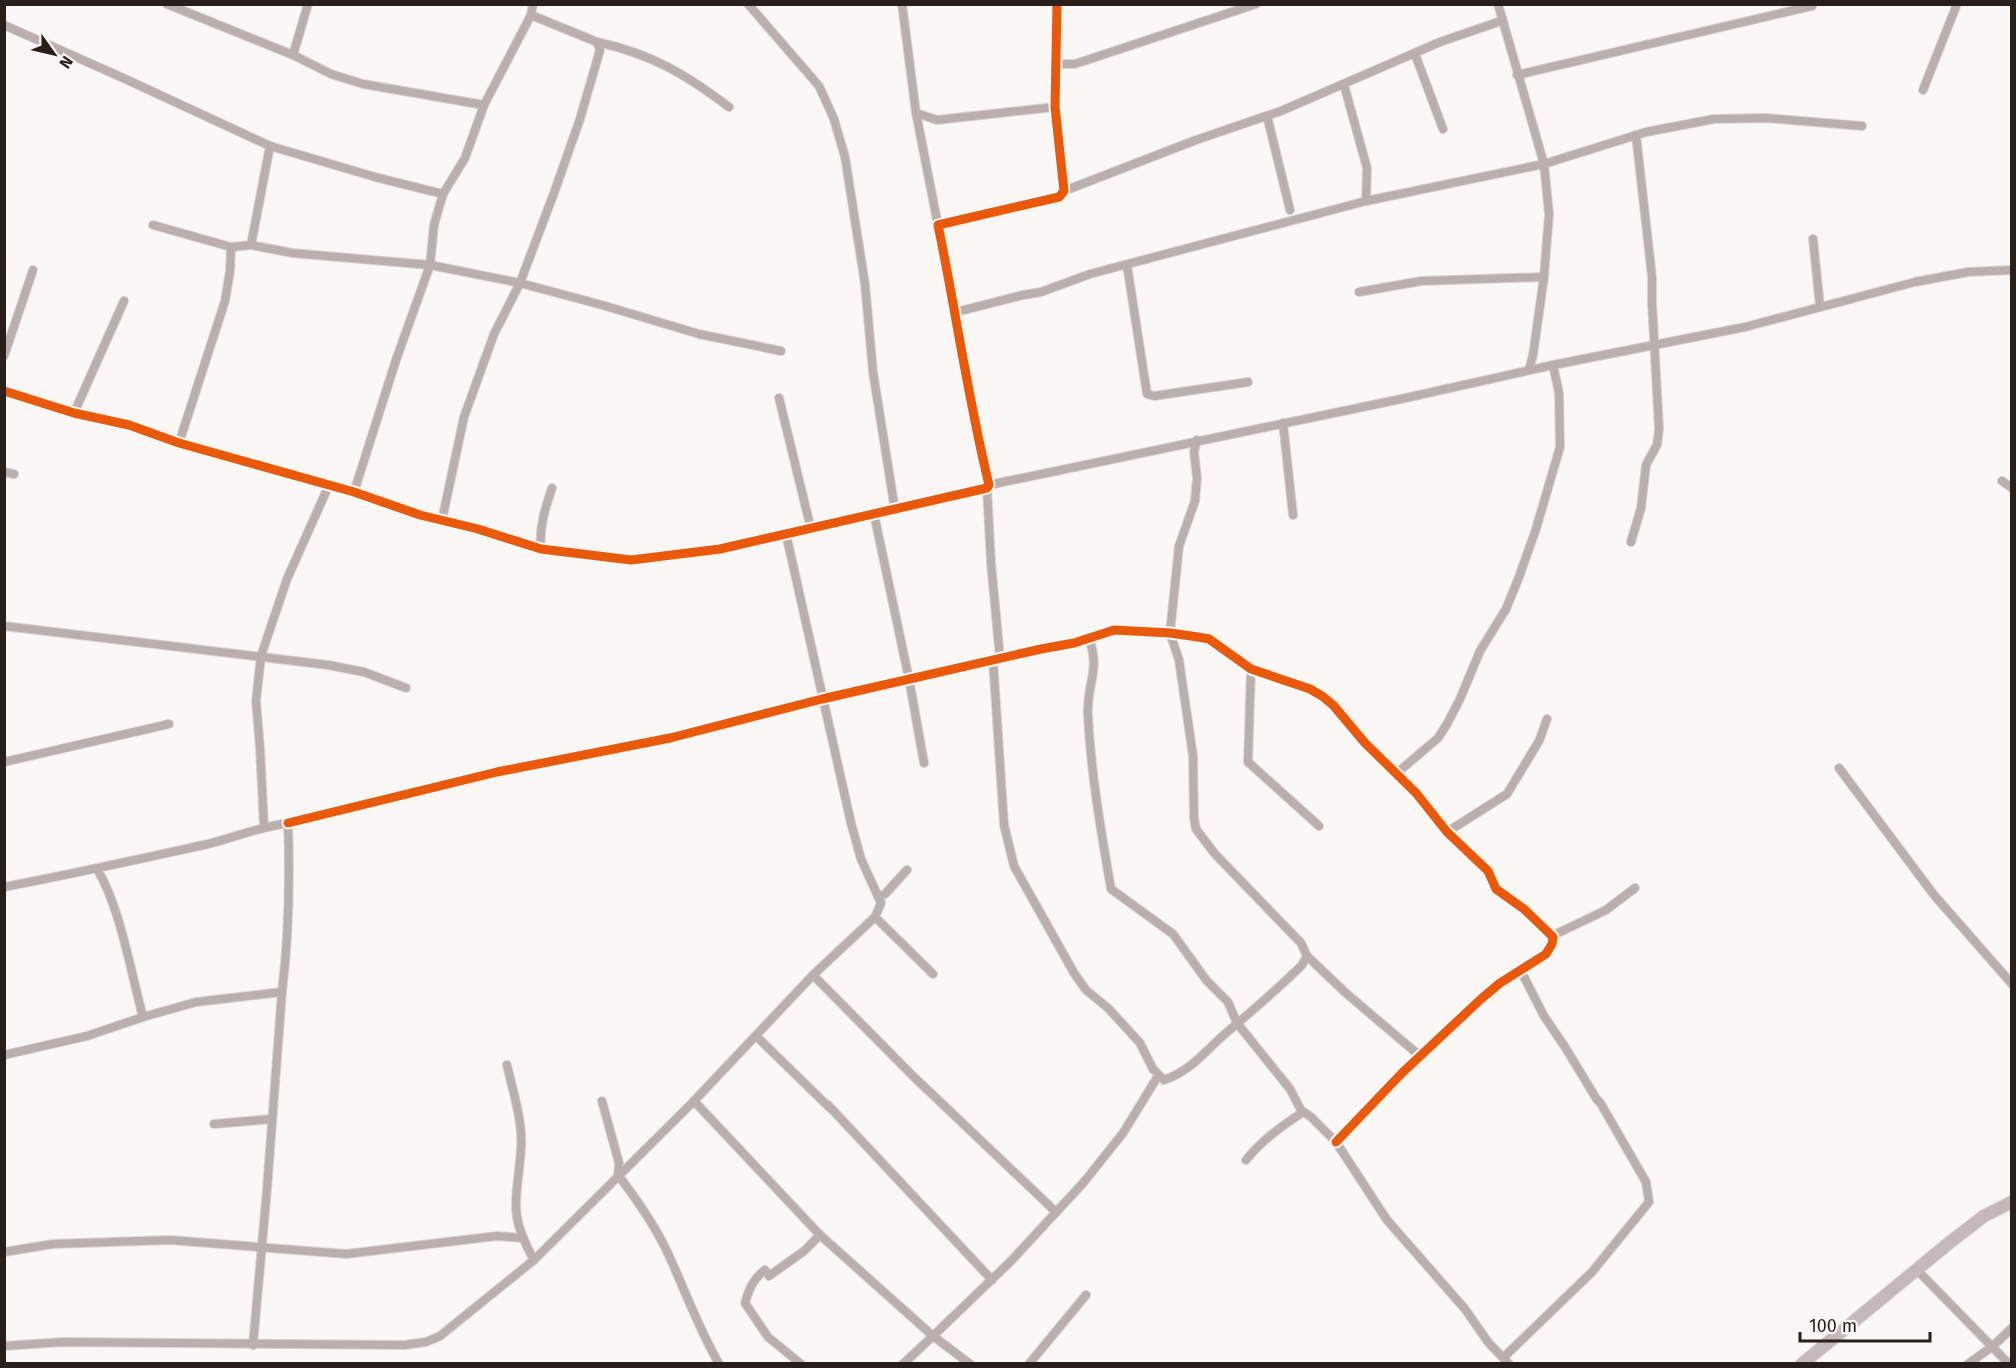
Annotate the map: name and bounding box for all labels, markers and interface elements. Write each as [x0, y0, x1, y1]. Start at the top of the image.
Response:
north arrow [24, 24, 84, 84]
text: N [55, 52, 77, 72]
scale bar [1800, 1305, 1930, 1343]
text: 100 m [1809, 1315, 1857, 1337]

